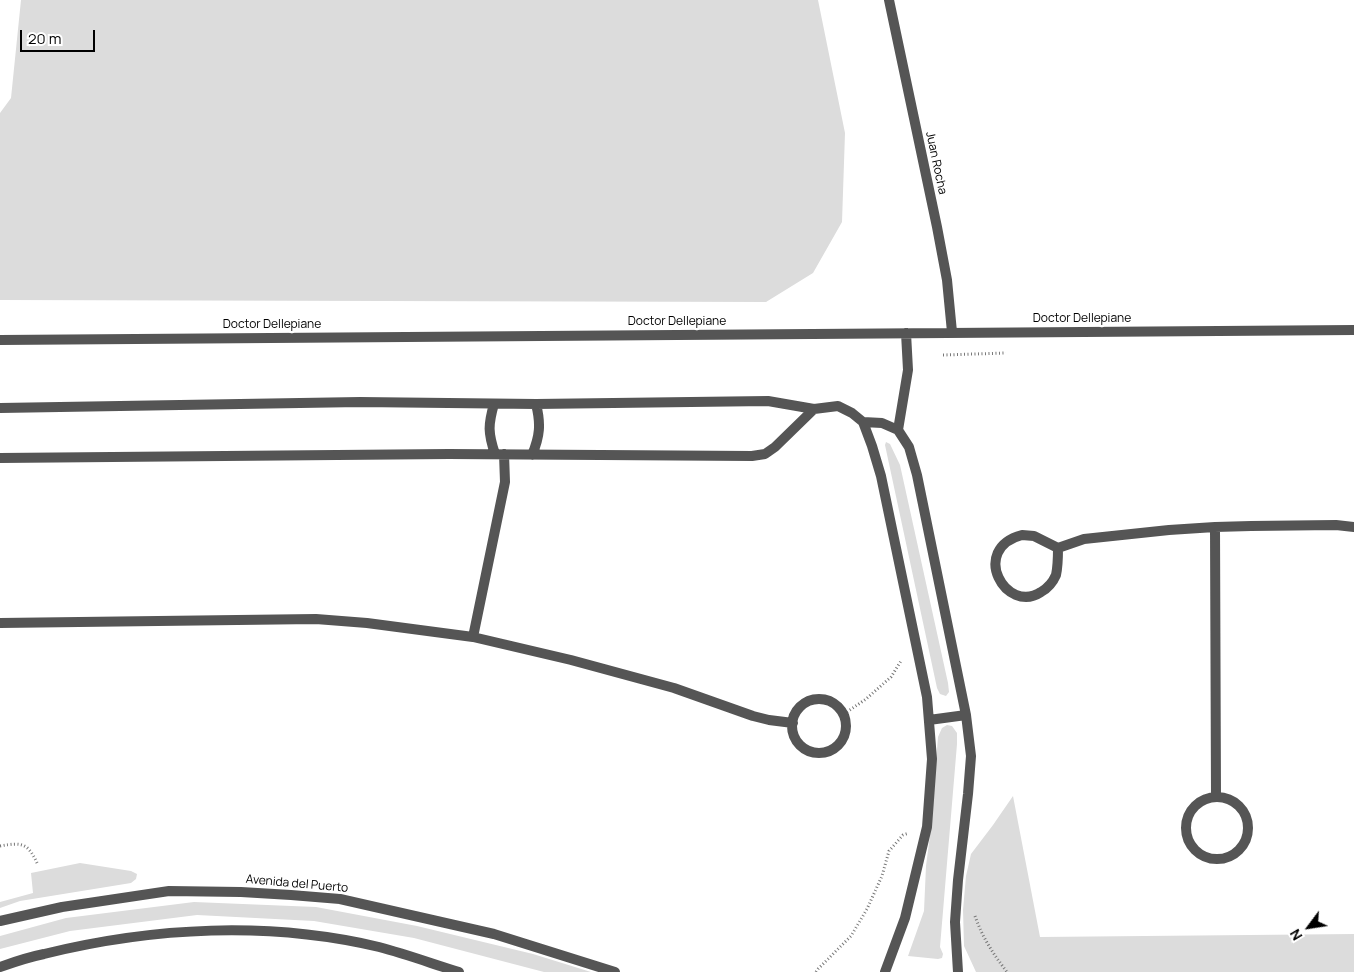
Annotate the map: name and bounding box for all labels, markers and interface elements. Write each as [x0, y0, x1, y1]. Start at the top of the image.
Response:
scale bar [22, 20, 98, 52]
text: 20 m [28, 28, 61, 49]
street label: Juan Rocha [922, 130, 950, 196]
street label: Doctor Dellepiane [1033, 312, 1131, 326]
street label: Doctor Dellepiane [628, 315, 726, 329]
street label: Doctor Dellepiane [223, 318, 321, 332]
street label: Avenida del Puerto [245, 872, 349, 896]
north arrow [1284, 902, 1334, 952]
text: N [1285, 926, 1306, 944]

